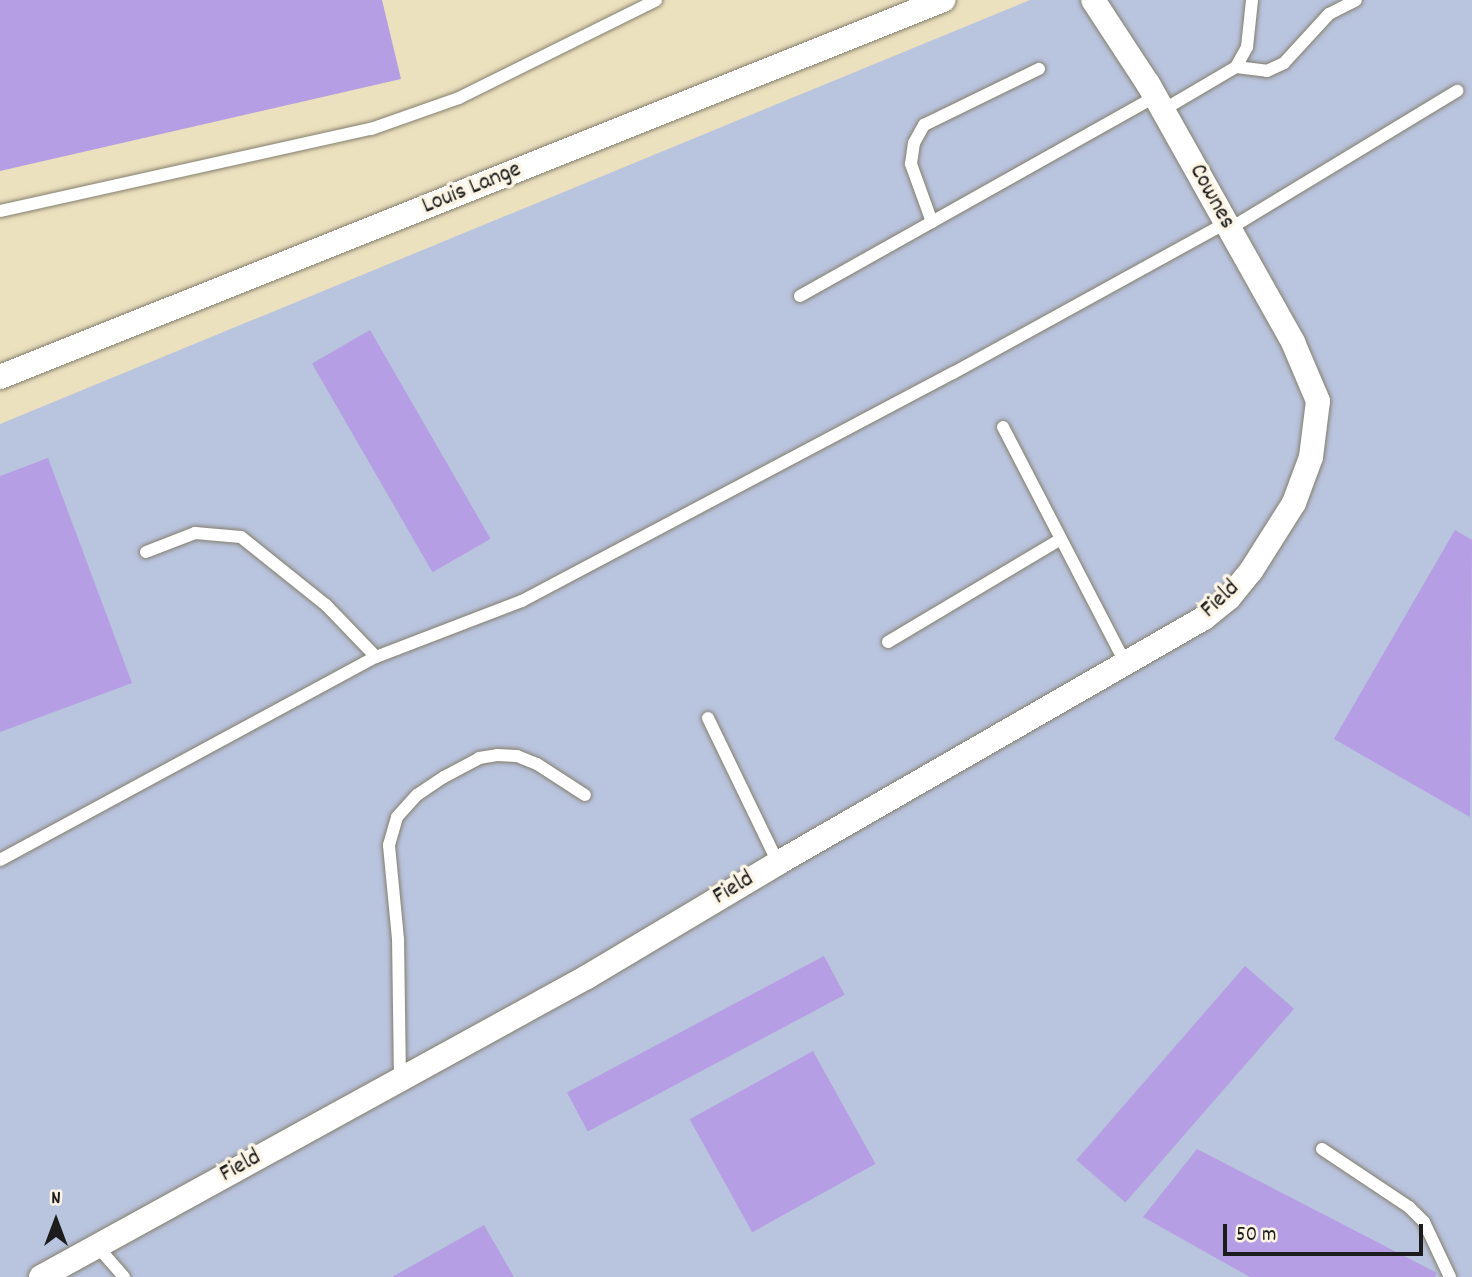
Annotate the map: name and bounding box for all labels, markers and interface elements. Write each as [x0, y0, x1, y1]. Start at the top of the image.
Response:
street label: Louis Lange [418, 156, 526, 222]
street label: Cownes [1181, 160, 1241, 234]
street label: Field [1196, 575, 1246, 625]
street label: Field [708, 866, 760, 912]
street label: Field [215, 1144, 267, 1190]
north arrow [21, 1186, 91, 1256]
text: N [51, 1186, 61, 1213]
scale bar [1227, 1210, 1426, 1254]
text: 50 m [1236, 1221, 1276, 1251]

